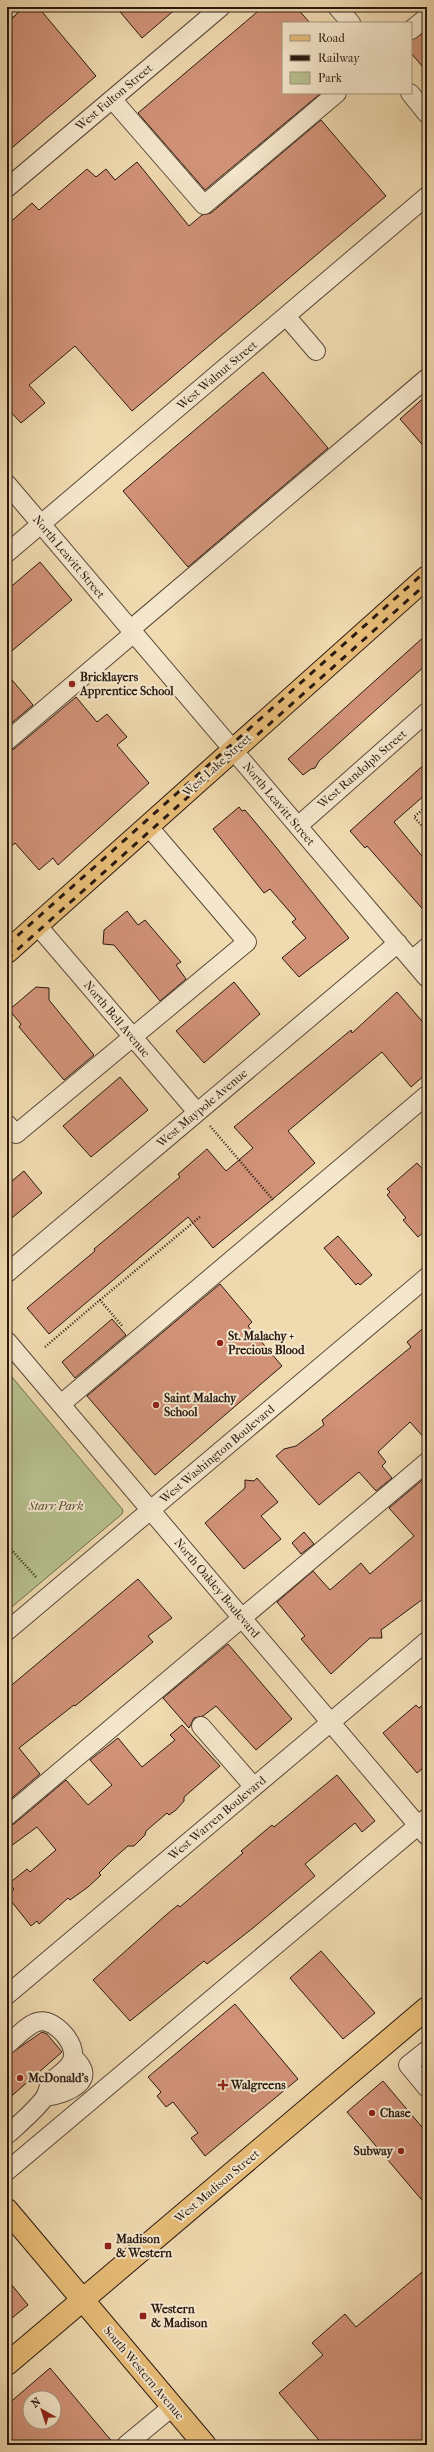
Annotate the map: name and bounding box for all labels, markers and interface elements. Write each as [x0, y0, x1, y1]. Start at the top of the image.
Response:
legend [282, 22, 412, 94]
text: Road [318, 31, 345, 45]
text: Railway [318, 51, 360, 65]
street label: West Fulton Street [72, 60, 156, 134]
text: Park [318, 71, 343, 85]
street label: West Walnut Street [173, 337, 260, 413]
street label: North Leavitt Street [30, 512, 108, 602]
place label: Bricklayers Apprentice School [79, 670, 174, 699]
marker: Bricklayers Apprentice School [67, 679, 77, 689]
street label: West Randolph Street [314, 726, 410, 812]
street label: West Lake Street [179, 730, 255, 800]
street label: North Leavitt Street [240, 759, 318, 849]
street label: North Bell Avenue [81, 978, 153, 1060]
street label: West Maypole Avenue [153, 1066, 250, 1151]
place label: St. Malachy + Precious Blood [228, 1329, 305, 1357]
marker: St. Malachy + Precious Blood [215, 1338, 225, 1348]
place label: Saint Malachy School [164, 1391, 237, 1419]
marker: Saint Malachy School [151, 1400, 161, 1410]
street label: West Washington Boulevard [156, 1402, 278, 1507]
park label: Starr Park [28, 1499, 83, 1513]
street label: North Oakley Boulevard [171, 1535, 263, 1641]
street label: West Warren Boulevard [165, 1773, 269, 1863]
place label: McDonald's [27, 2071, 89, 2085]
marker: McDonald's [15, 2073, 25, 2083]
place label: Walgreens [230, 2078, 286, 2093]
marker: Walgreens [218, 2080, 228, 2090]
place label: Chase [380, 2106, 411, 2120]
marker: Chase [367, 2108, 377, 2118]
place label: Subway [354, 2144, 394, 2159]
street label: West Madison Street [171, 2146, 263, 2226]
marker: Subway [396, 2146, 406, 2156]
place label: Madison & Western [115, 2232, 173, 2260]
marker: Madison & Western [103, 2241, 113, 2251]
place label: Western & Madison [150, 2302, 208, 2330]
marker: Western & Madison [138, 2311, 148, 2321]
street label: South Western Avenue [101, 2324, 187, 2423]
north arrow [22, 2390, 62, 2430]
text: N [29, 2395, 44, 2410]

